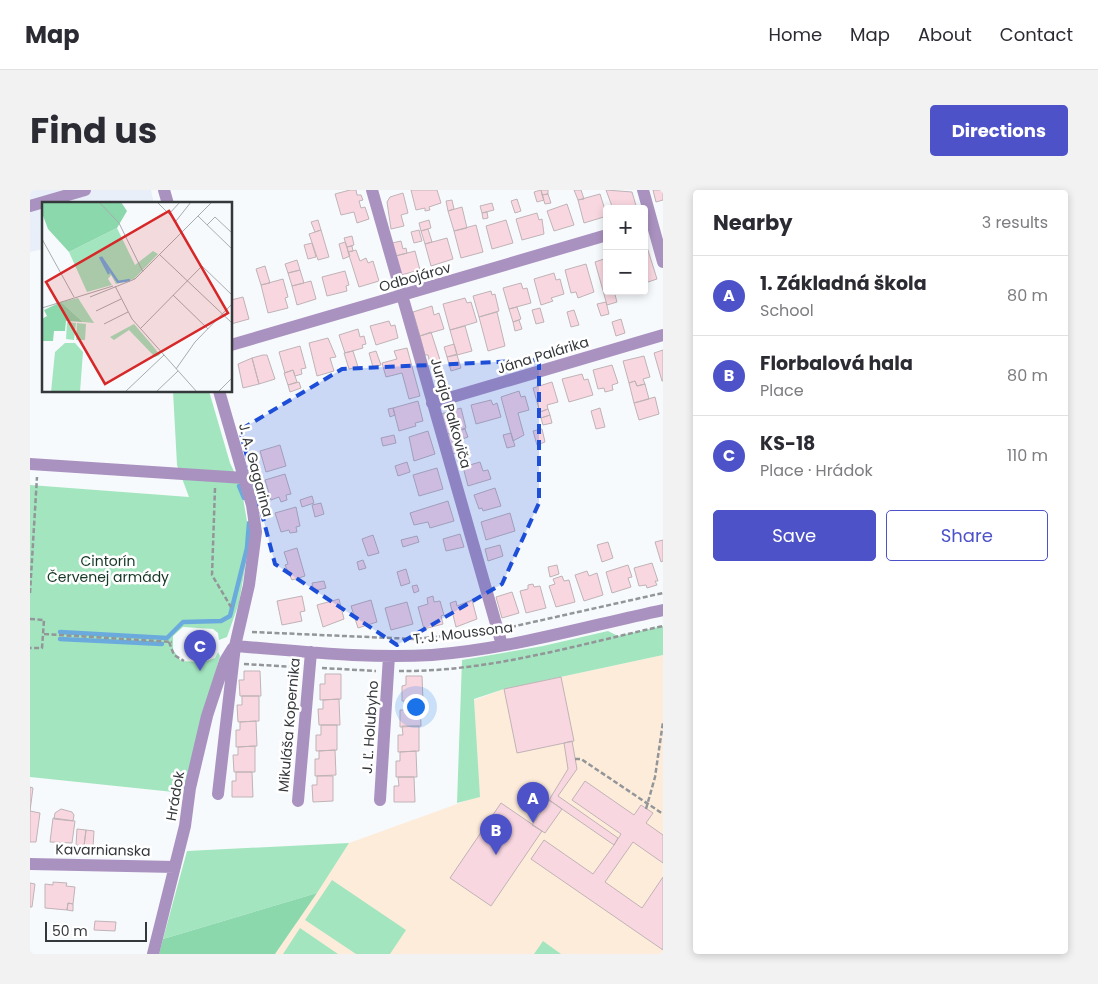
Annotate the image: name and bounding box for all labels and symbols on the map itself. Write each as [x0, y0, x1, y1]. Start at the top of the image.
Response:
inset map [42, 202, 232, 392]
street label: Odbojárov [377, 257, 453, 297]
street label: Jána Palárika [495, 332, 591, 378]
street label: Juraja Palkoviča [426, 355, 476, 471]
street label: J. A. Gagarina [234, 421, 278, 519]
park label: Cintorín Červenej armády [47, 551, 169, 587]
street label: T. J. Moussona [412, 617, 514, 649]
pin: C [184, 630, 216, 671]
street label: Mikuláša Kopernika [273, 657, 305, 793]
street label: J. Ľ. Holubyho [357, 680, 383, 774]
your location [403, 694, 429, 720]
street label: Hrádok [161, 769, 189, 822]
pin: A [517, 782, 549, 823]
pin: B [480, 814, 512, 855]
street label: Kavarnianska [55, 839, 151, 861]
scale bar [45, 919, 148, 942]

